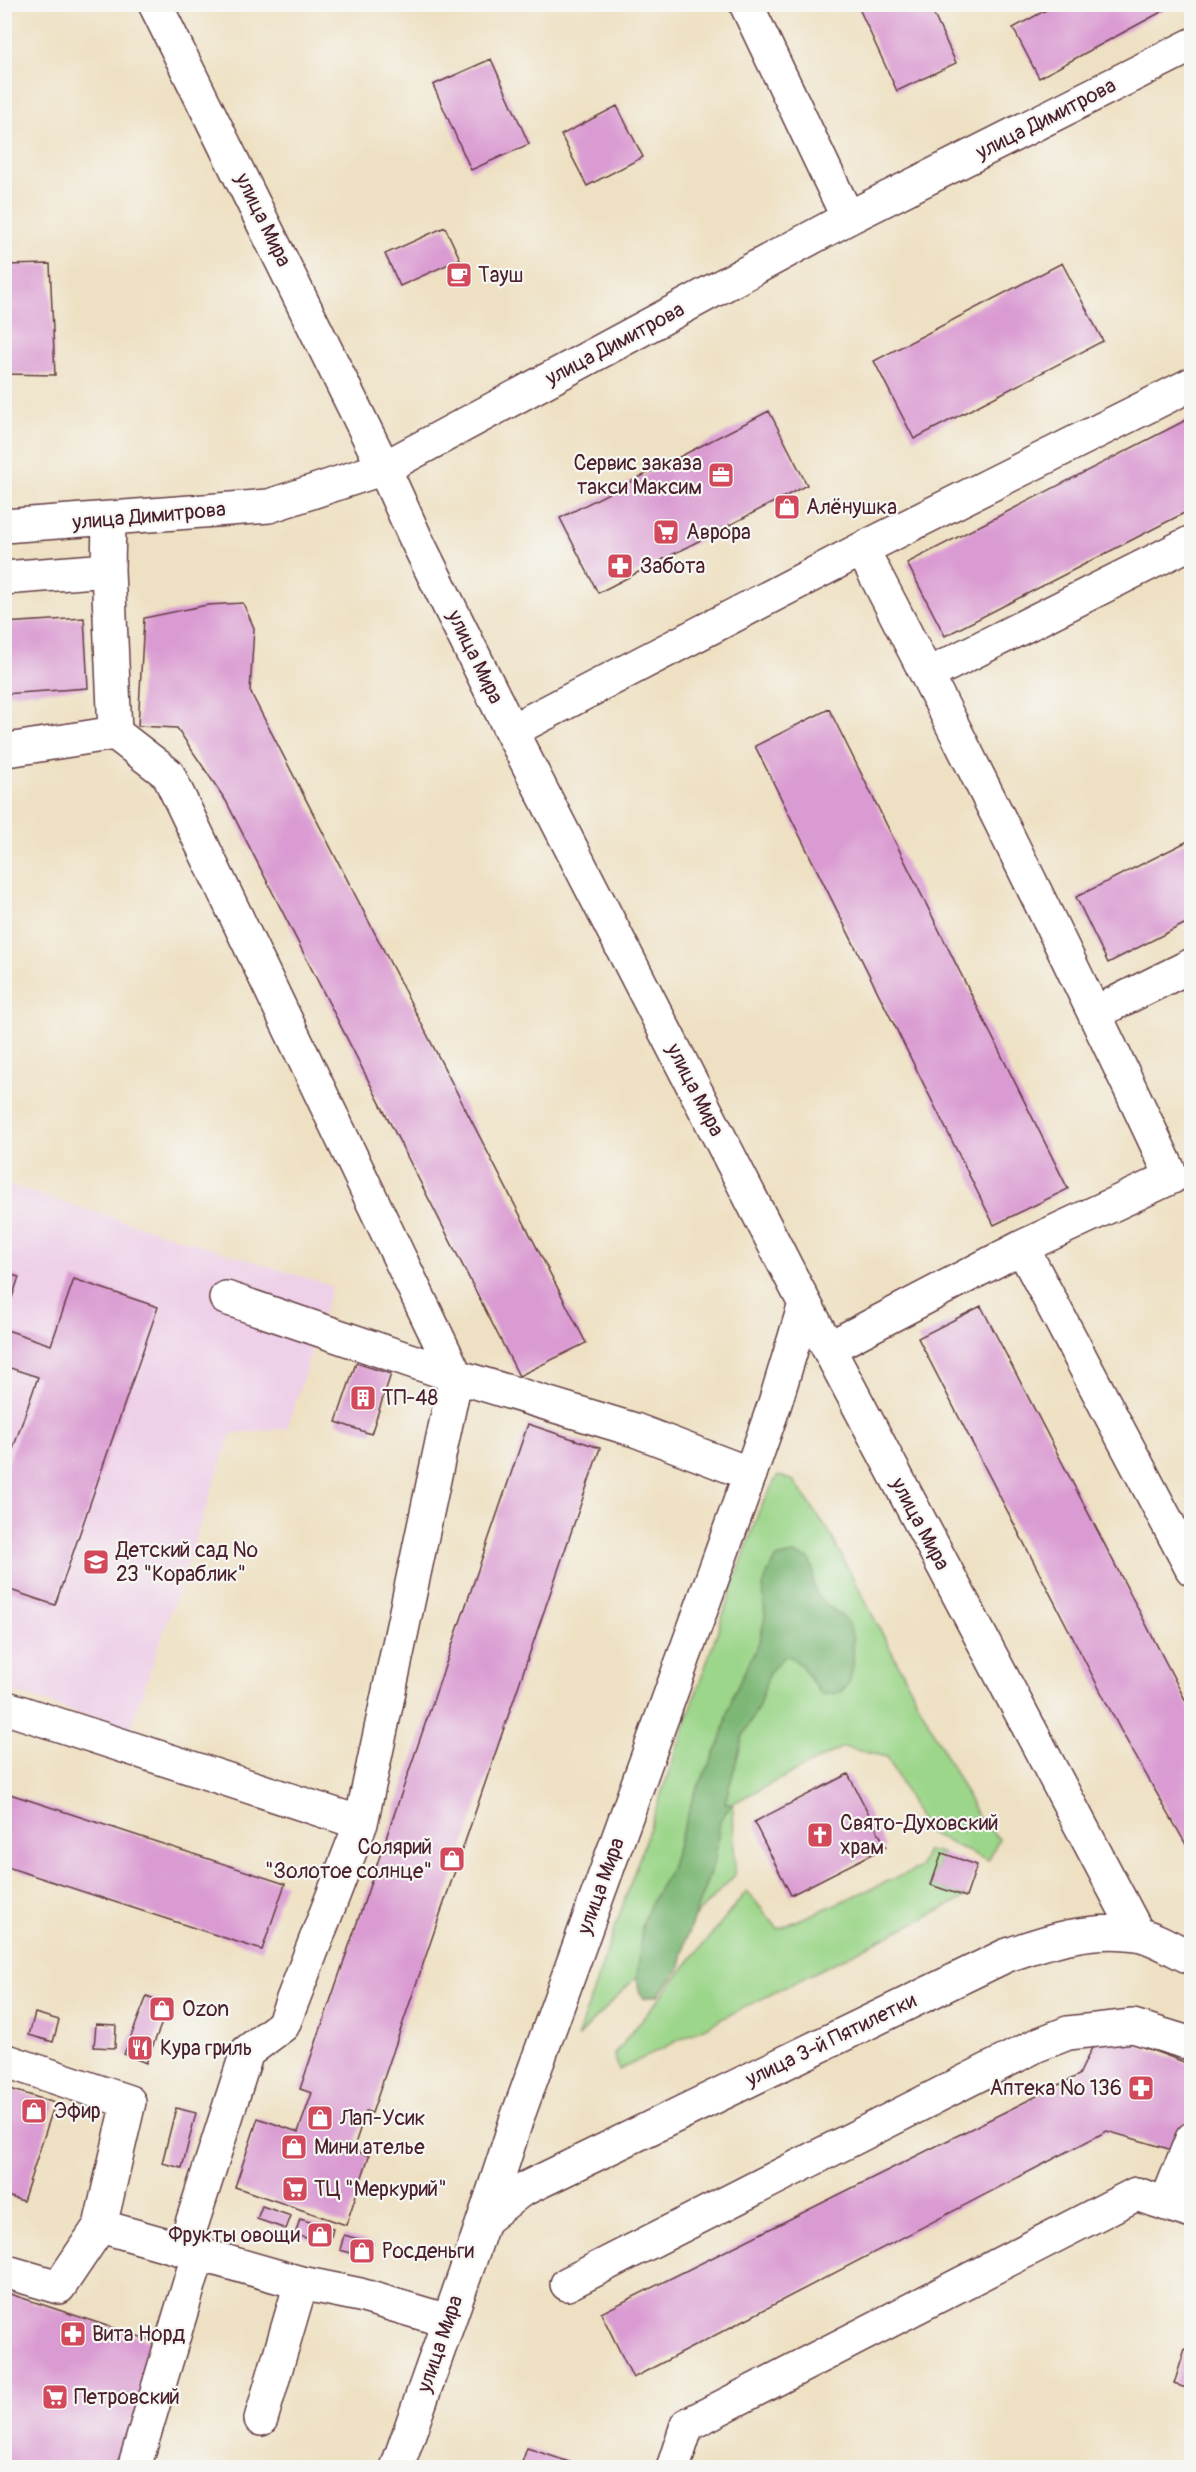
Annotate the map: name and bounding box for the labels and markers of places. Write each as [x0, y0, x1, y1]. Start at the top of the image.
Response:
cafe icon: Тауш [444, 260, 474, 290]
place label: Тауш [478, 262, 523, 289]
place label: Сервис заказа такси Максим [574, 450, 702, 501]
office icon: Сервис заказа такси Максим [706, 460, 736, 490]
shop icon: Алёнушка [772, 492, 802, 522]
place label: Алёнушка [806, 494, 897, 521]
supermarket icon: Аврора [651, 517, 681, 547]
place label: Аврора [686, 519, 751, 546]
pharmacy icon: Забота [605, 551, 635, 581]
place label: Забота [640, 553, 705, 580]
building icon: ТП-48 [348, 1383, 378, 1413]
place label: ТП-48 [382, 1385, 438, 1412]
place label: Детский сад № 23 "Кораблик" [115, 1537, 258, 1588]
school or university icon: Детский сад № 23 "Кораблик" [81, 1547, 111, 1577]
place label: Свято-Духовский храм [840, 1810, 999, 1861]
church icon: Свято-Духовский храм [805, 1820, 835, 1850]
place label: Солярий "Золотое солнце" [265, 1834, 432, 1885]
shop icon: Солярий "Золотое солнце" [437, 1844, 467, 1874]
shop icon: Ozon [147, 1994, 177, 2024]
place label: Ozon [182, 1996, 229, 2023]
restaurant icon: Кура гриль [125, 2033, 155, 2063]
place label: Кура гриль [160, 2035, 252, 2062]
pharmacy icon: Аптека № 136 [1126, 2073, 1156, 2103]
place label: Аптека № 136 [989, 2075, 1122, 2102]
shop icon: Эфир [19, 2096, 49, 2126]
place label: Эфир [54, 2098, 101, 2125]
shop icon: Лап-Усик [305, 2103, 335, 2133]
place label: Лап-Усик [339, 2105, 426, 2132]
shop icon: Мини ателье [279, 2132, 309, 2162]
place label: Мини ателье [314, 2134, 425, 2161]
supermarket icon: ТЦ "Меркурий" [280, 2174, 310, 2204]
place label: ТЦ "Меркурий" [314, 2176, 447, 2203]
shop icon: Фрукты овощи [305, 2220, 335, 2250]
place label: Фрукты овощи [168, 2222, 300, 2249]
shop icon: Росденьги [347, 2236, 377, 2266]
place label: Росденьги [382, 2238, 474, 2265]
pharmacy icon: Вита Норд [58, 2319, 88, 2349]
place label: Вита Норд [92, 2321, 186, 2348]
supermarket icon: Петровский [40, 2382, 70, 2412]
place label: Петровский [74, 2384, 180, 2411]

